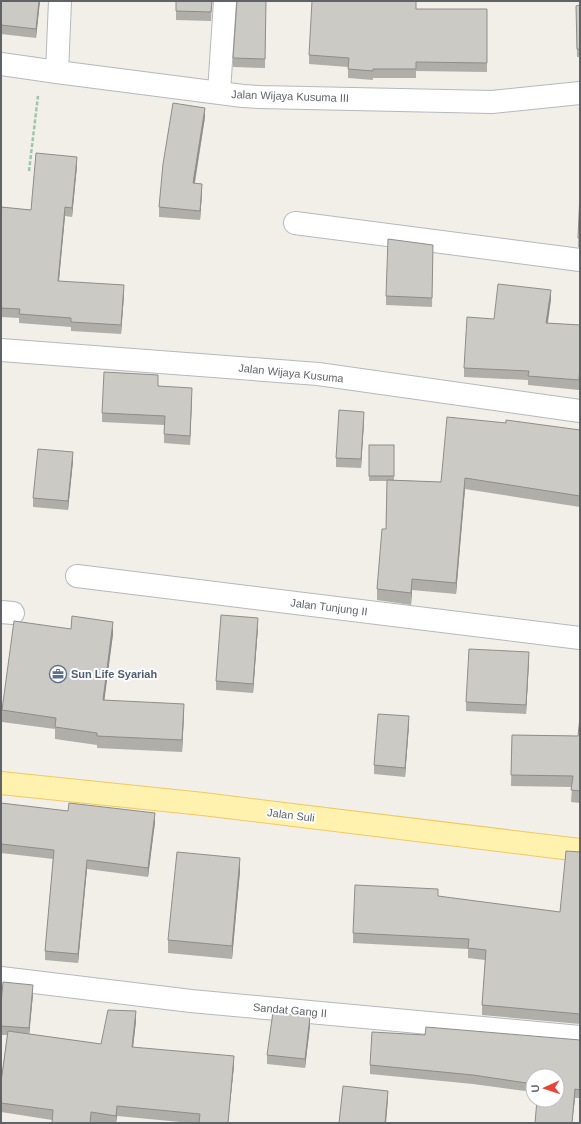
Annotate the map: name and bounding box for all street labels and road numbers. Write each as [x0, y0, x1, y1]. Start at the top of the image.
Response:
street label: Jalan Wijaya Kusuma III [231, 88, 349, 104]
street label: Jalan Wijaya Kusuma [238, 362, 345, 385]
street label: Jalan Tunjung II [290, 596, 368, 618]
street label: Jalan Suli [267, 806, 315, 824]
street label: Sandat Gang II [253, 1001, 327, 1019]

